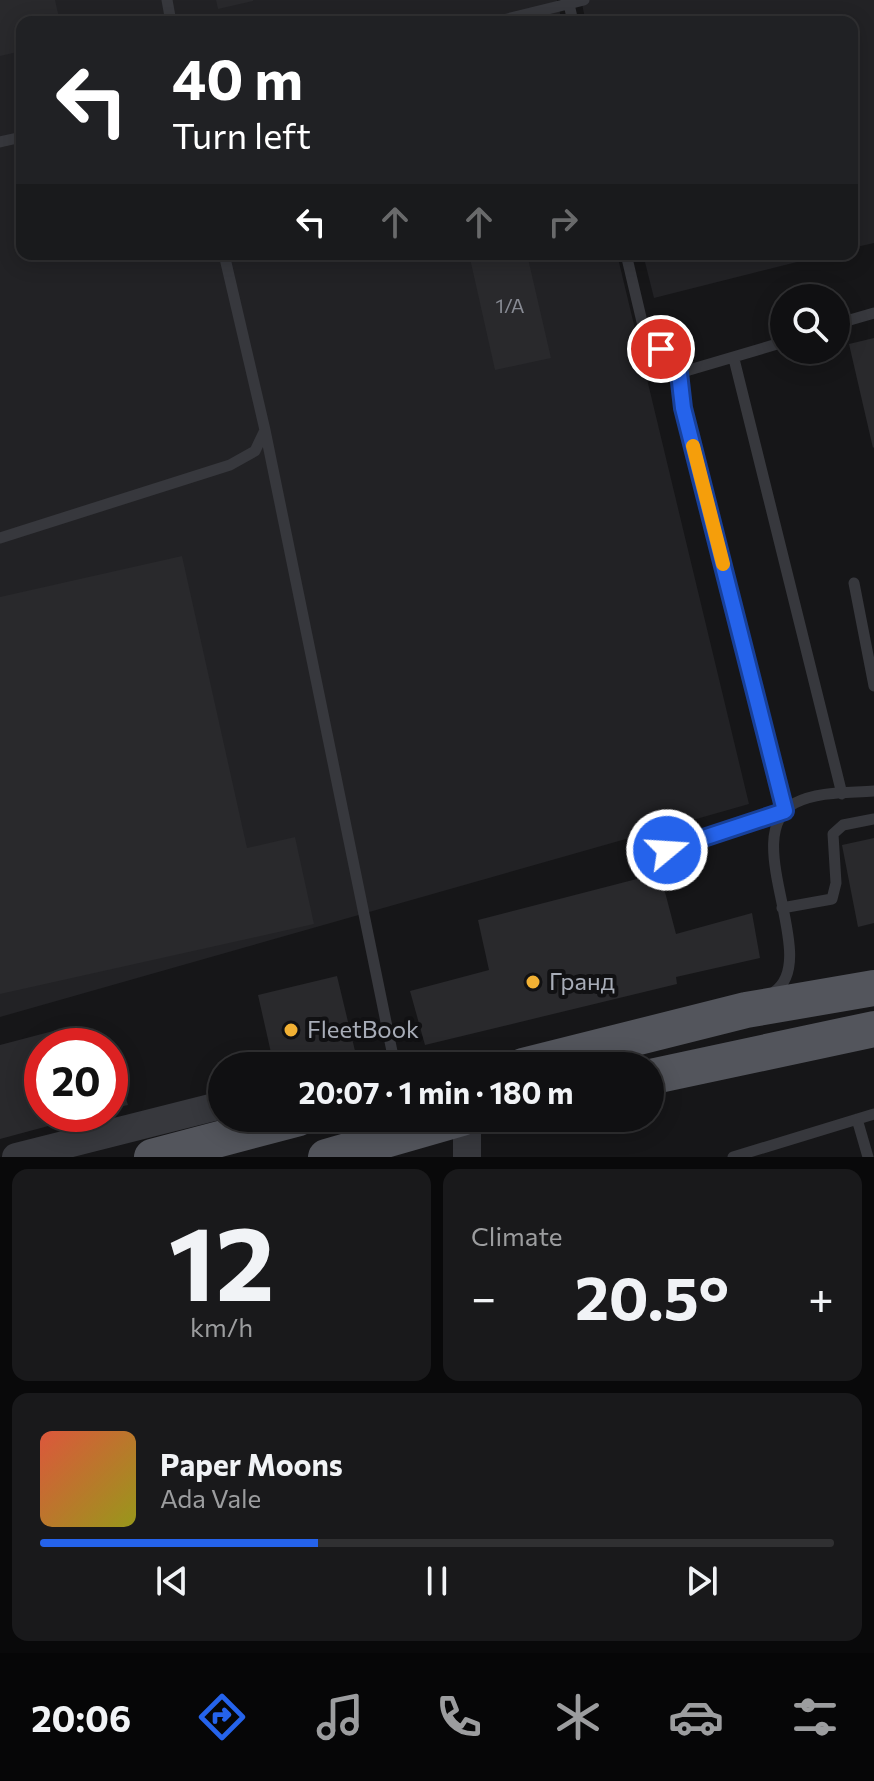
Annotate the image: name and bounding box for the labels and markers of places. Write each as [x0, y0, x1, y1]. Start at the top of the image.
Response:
pin [627, 315, 695, 383]
place label: Гранд [549, 966, 615, 995]
marker: Гранд [524, 973, 542, 991]
place label: FleetBook [307, 1014, 419, 1043]
marker: FleetBook [282, 1021, 300, 1039]

